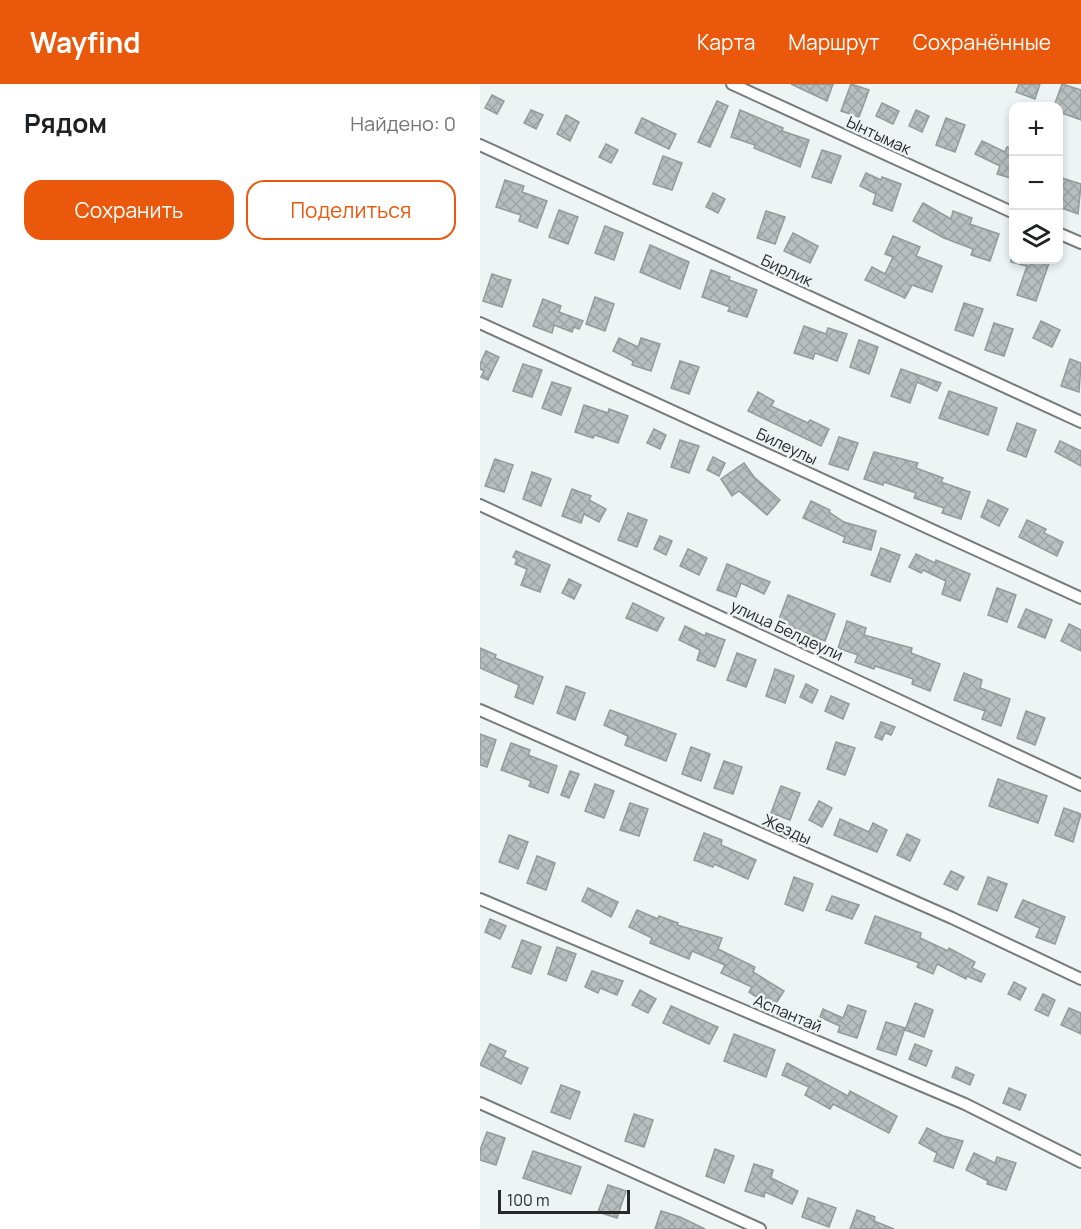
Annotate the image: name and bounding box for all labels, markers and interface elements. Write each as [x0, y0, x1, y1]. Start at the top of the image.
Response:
text: Wayfind [30, 23, 140, 61]
text: Карта [697, 28, 755, 56]
text: Маршрут [788, 28, 880, 56]
text: Сохранённые [913, 28, 1051, 56]
map controls [1009, 102, 1063, 264]
button: + [1009, 102, 1063, 156]
text: Рядом [24, 105, 107, 141]
text: Найдено: 0 [350, 110, 456, 137]
street label: Ынтымак [843, 110, 916, 160]
button: − [1009, 156, 1063, 210]
button: Сохранить [24, 180, 234, 240]
button: Поделиться [246, 180, 456, 240]
button: layers [1009, 210, 1063, 264]
street label: Бирлик [758, 249, 817, 292]
street label: Билеулы [753, 422, 821, 470]
street label: улица Белдеули [727, 594, 847, 666]
street label: Жезды [759, 809, 815, 849]
street label: Аспантай [750, 989, 826, 1037]
scale bar [498, 1187, 630, 1214]
text: 100 m [507, 1189, 550, 1211]

